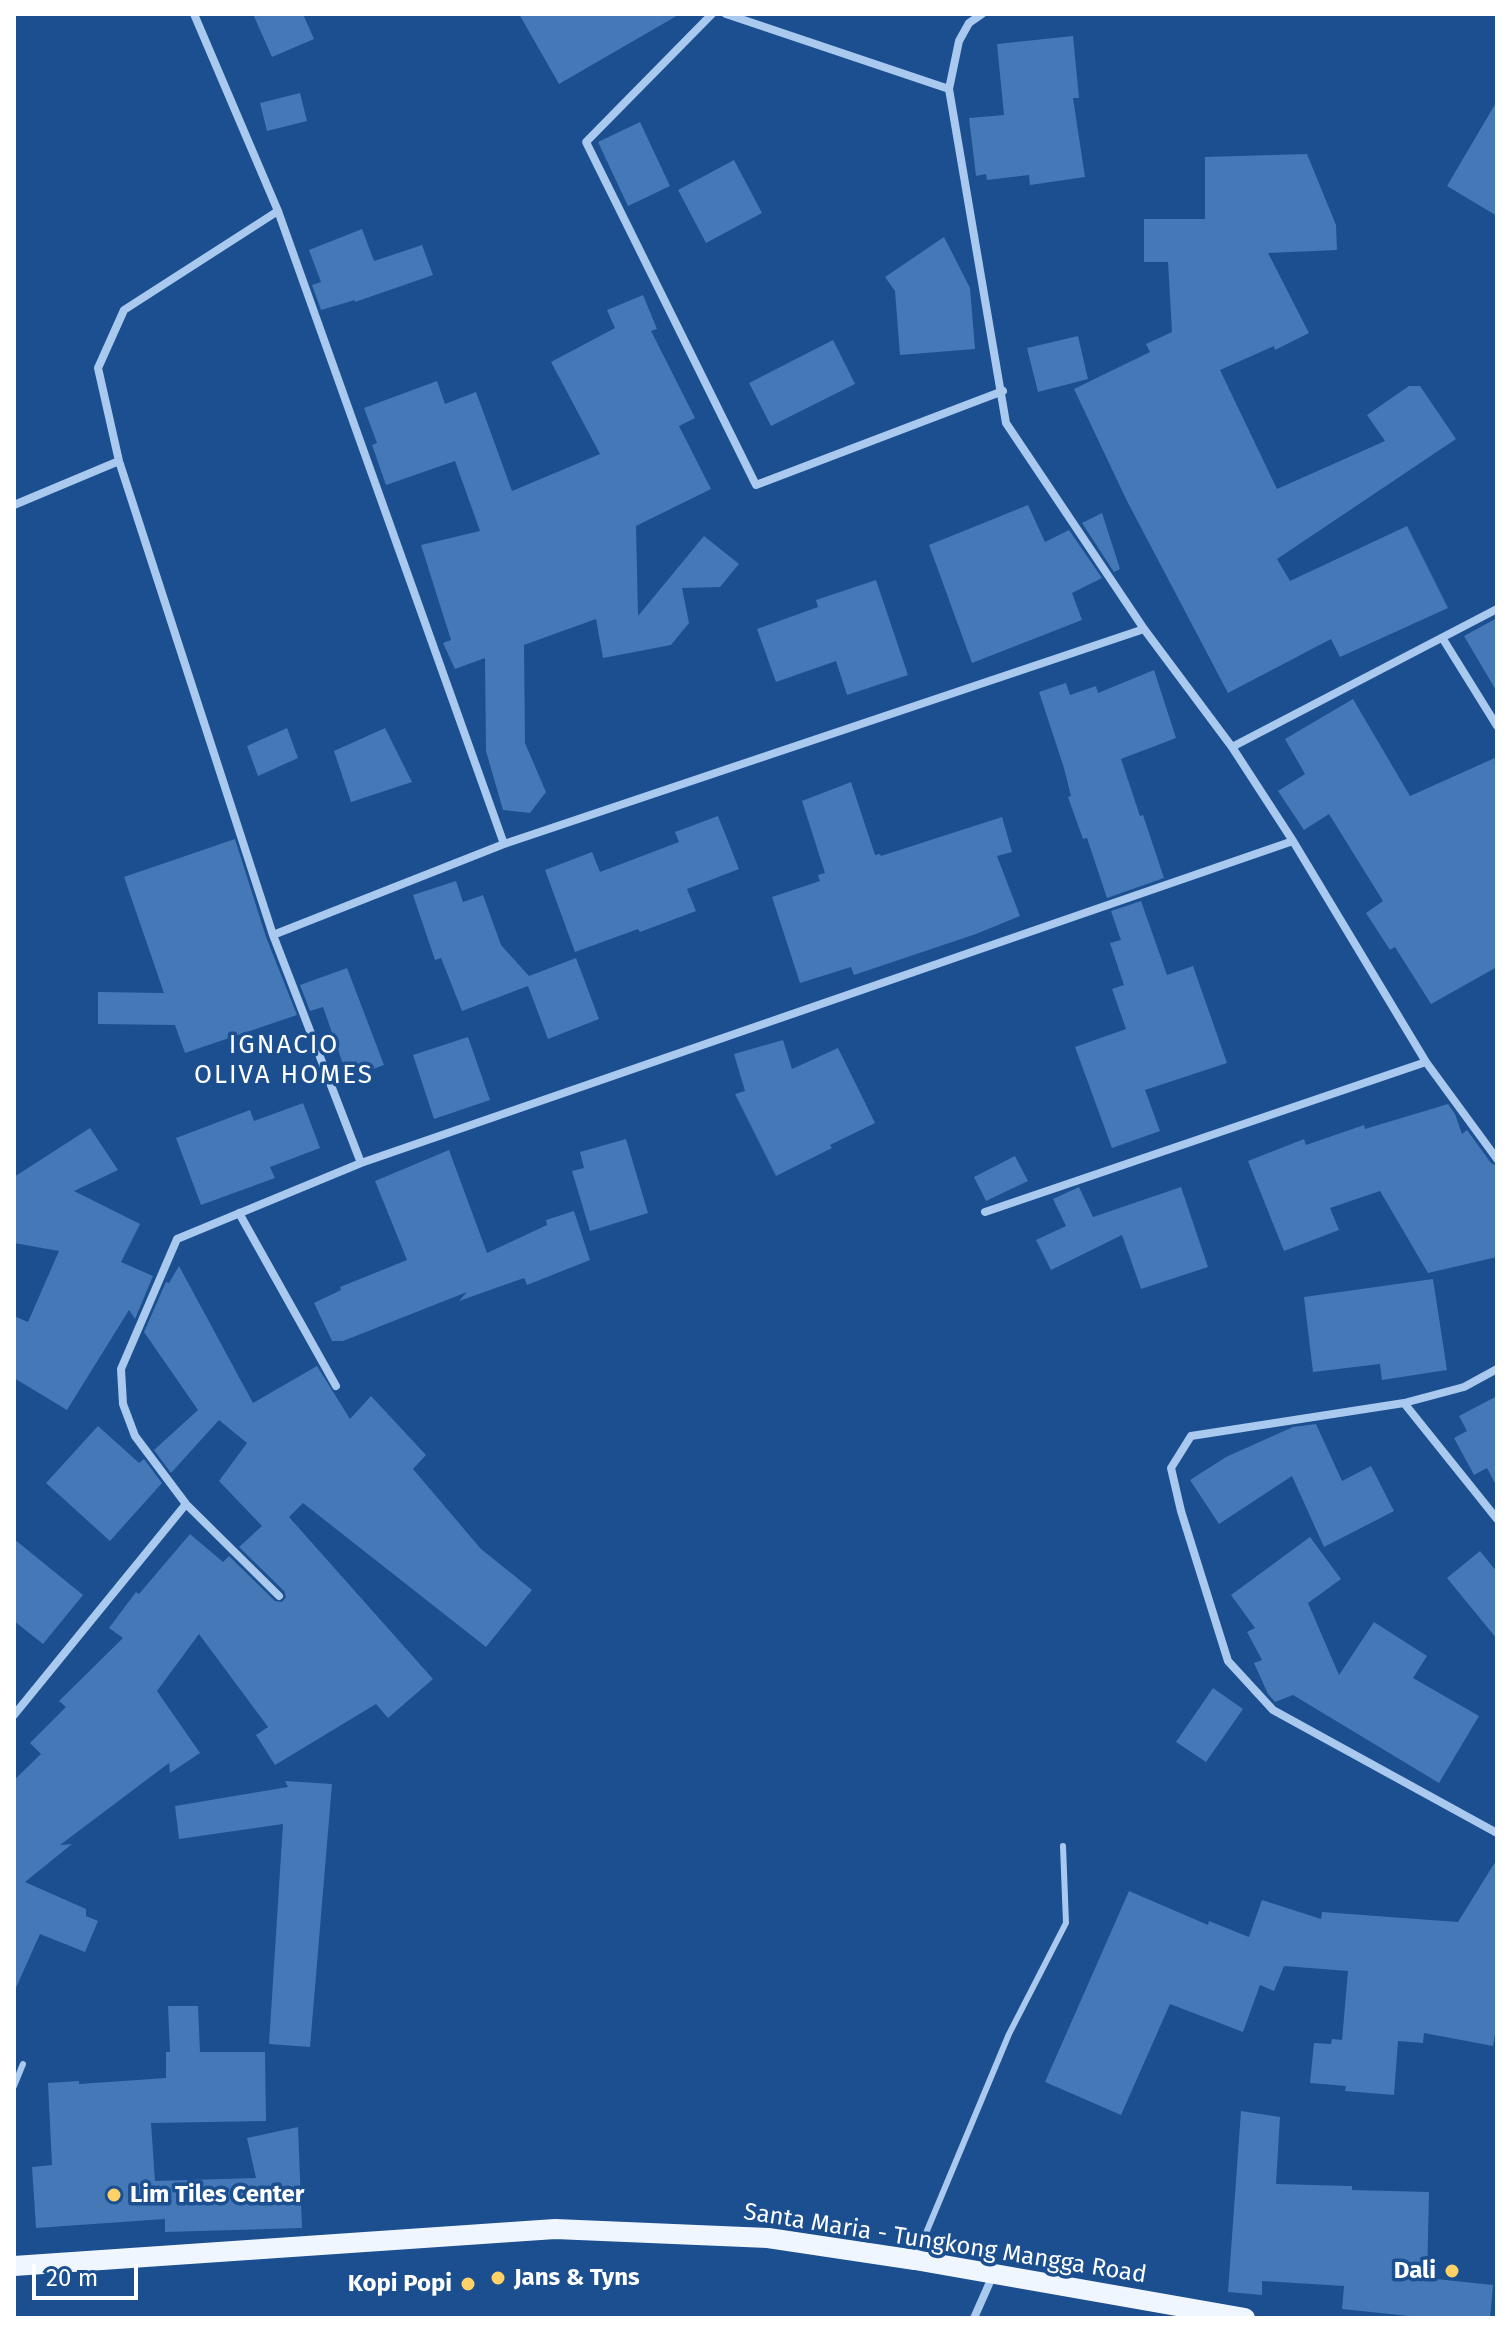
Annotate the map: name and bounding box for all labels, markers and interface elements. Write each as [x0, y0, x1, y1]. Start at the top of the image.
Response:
district label: IGNACIO OLIVA HOMES [194, 1030, 374, 1092]
place label: Lim Tiles Center [130, 2181, 304, 2209]
marker: Lim Tiles Center [105, 2186, 123, 2204]
street label: Santa Maria - Tungkong Mangga Road [742, 2198, 1148, 2290]
scale bar [36, 2248, 142, 2298]
place label: Dali [1394, 2257, 1436, 2285]
marker: Dali [1443, 2262, 1461, 2280]
text: 20 m [46, 2264, 98, 2292]
place label: Jans & Tyns [514, 2264, 640, 2292]
marker: Jans & Tyns [489, 2269, 507, 2287]
place label: Kopi Popi [348, 2270, 452, 2298]
marker: Kopi Popi [459, 2275, 477, 2293]

